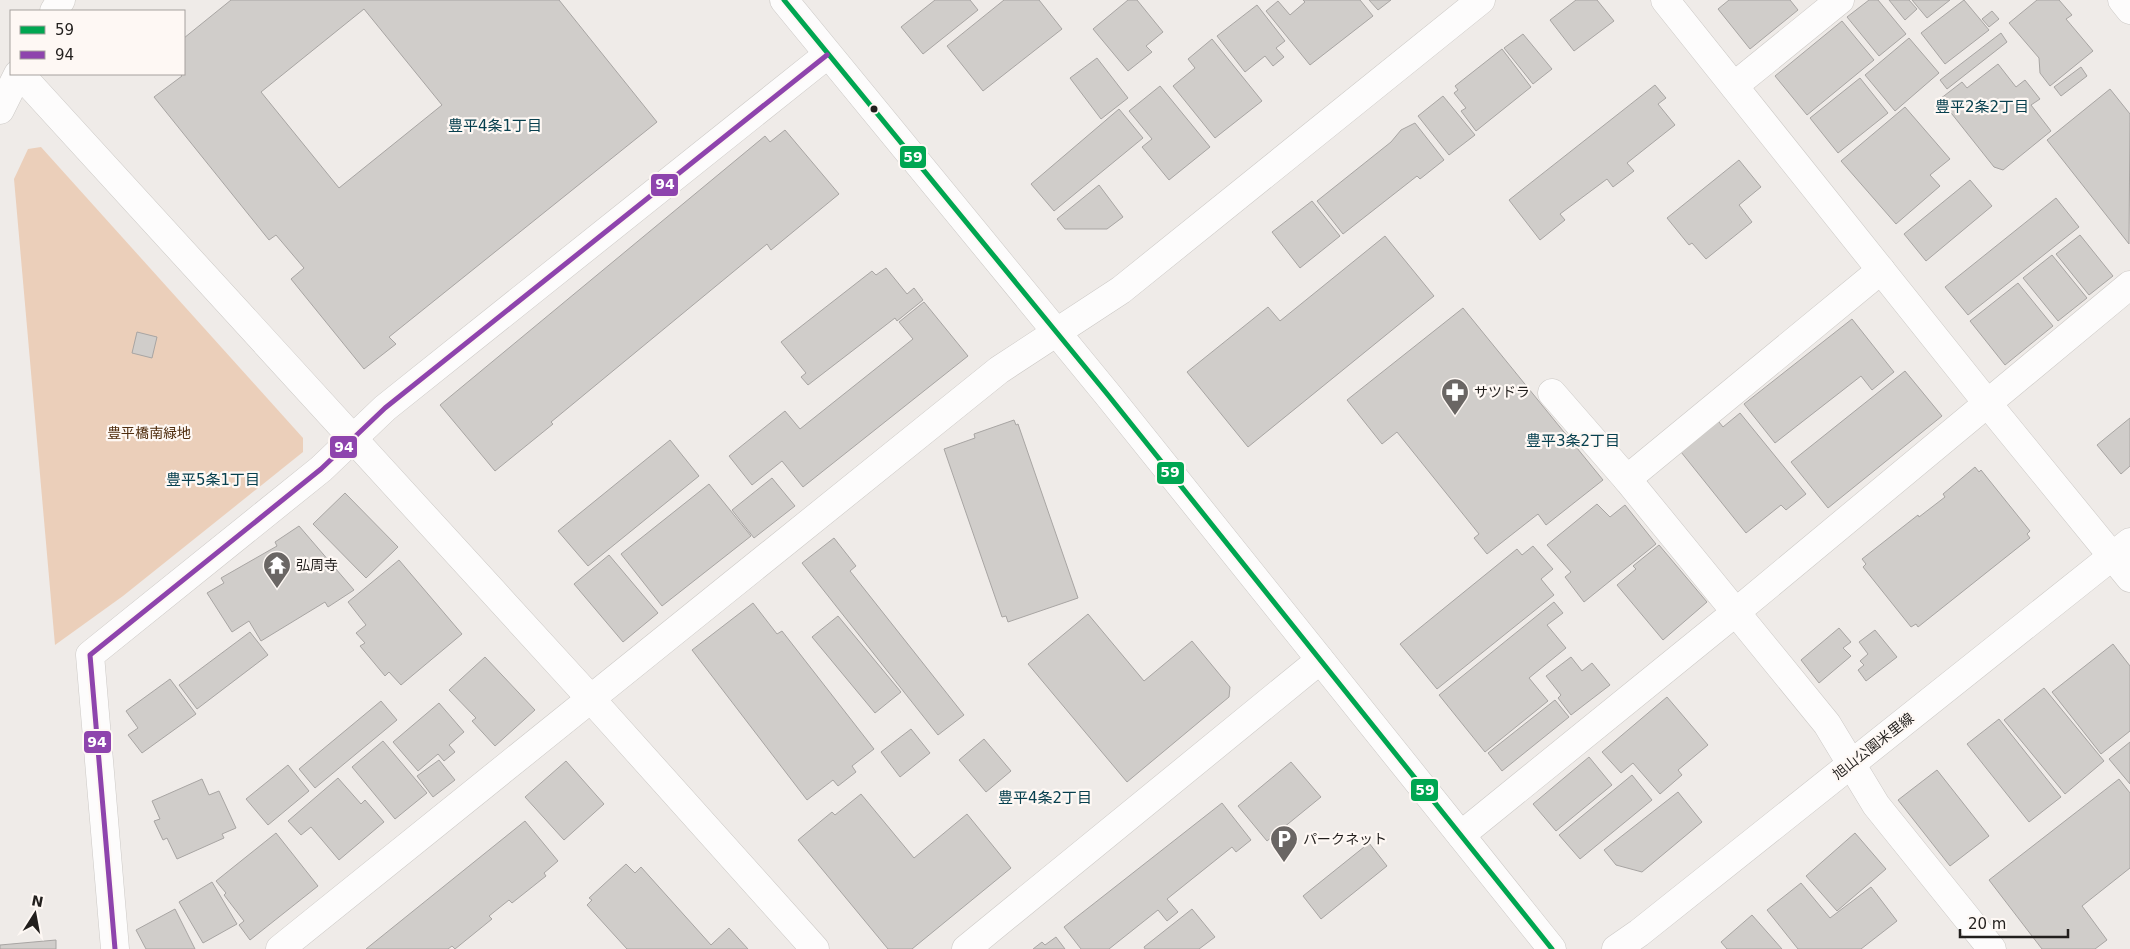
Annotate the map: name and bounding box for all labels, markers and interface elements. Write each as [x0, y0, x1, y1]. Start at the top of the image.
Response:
legend [10, 10, 185, 75]
text: 59 [55, 21, 74, 39]
text: 94 [55, 46, 74, 64]
district label: 豊平2条2丁目 [1935, 98, 2029, 116]
unlabelled marker [869, 104, 879, 114]
district label: 豊平4条1丁目 [448, 117, 542, 135]
line badge: 59 [899, 145, 927, 169]
text: 59 [903, 149, 923, 165]
line badge: 94 [650, 173, 679, 197]
text: 94 [655, 176, 675, 192]
pharmacy icon: サツドラ [1440, 377, 1470, 416]
place label: サツドラ [1474, 384, 1530, 400]
park label: 豊平橋南緑地 [107, 425, 191, 441]
district label: 豊平3条2丁目 [1526, 432, 1620, 450]
line badge: 94 [329, 435, 358, 459]
text: 94 [334, 439, 354, 455]
line badge: 59 [1156, 461, 1185, 485]
text: 59 [1160, 464, 1180, 480]
district label: 豊平5条1丁目 [166, 471, 260, 489]
temple icon: 弘周寺 [262, 550, 292, 589]
place label: 弘周寺 [296, 557, 338, 573]
street label: 旭山公園米里線 [1829, 710, 1917, 782]
line badge: 94 [83, 730, 112, 754]
text: 94 [87, 734, 107, 750]
line badge: 59 [1410, 778, 1439, 802]
text: 59 [1415, 782, 1435, 798]
district label: 豊平4条2丁目 [998, 789, 1092, 807]
parking icon: パークネット [1269, 824, 1299, 863]
place label: パークネット [1303, 831, 1387, 847]
north arrow [10, 889, 60, 939]
text: N [30, 892, 45, 910]
scale bar [1960, 906, 2068, 938]
text: 20 m [1968, 915, 2006, 933]

